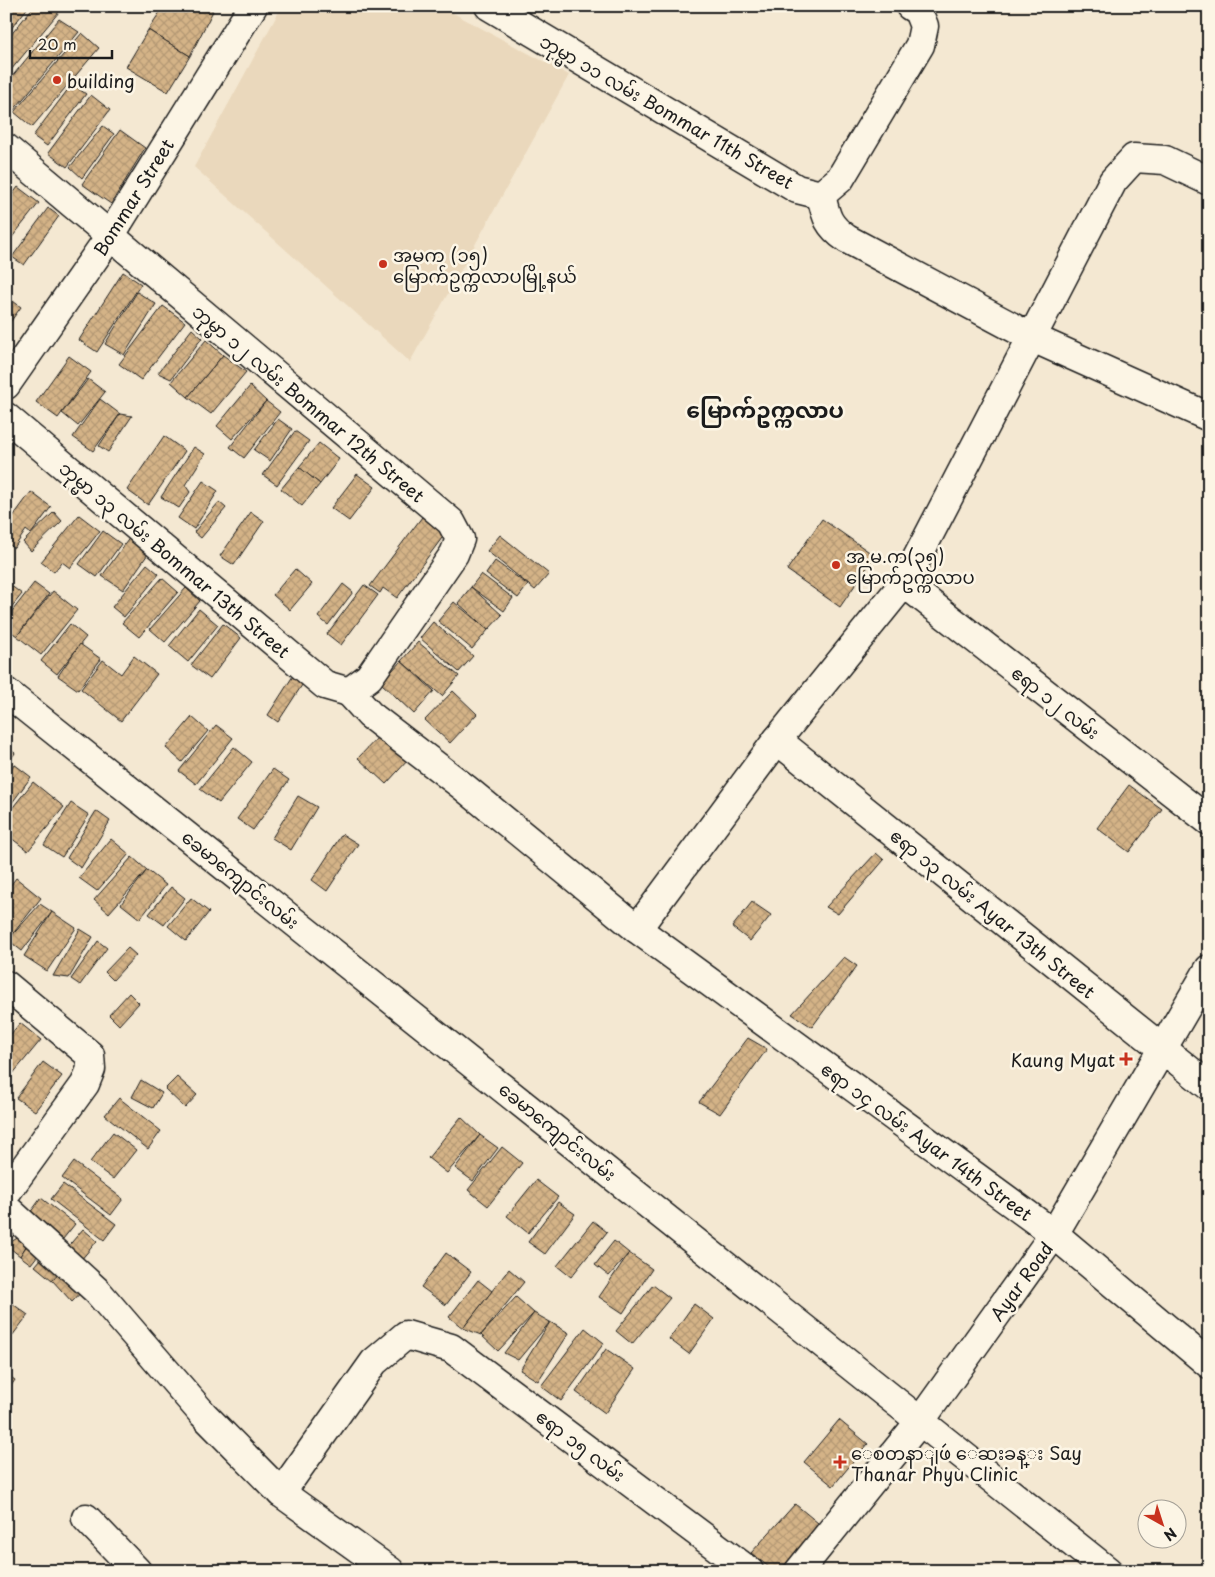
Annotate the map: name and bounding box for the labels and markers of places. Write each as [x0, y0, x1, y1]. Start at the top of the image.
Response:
place label: building [67, 67, 135, 94]
marker: building [51, 74, 63, 86]
place label: အမက (၁၅) မြောက်ဥက္ကလာပမြို့နယ် [393, 241, 577, 292]
marker: အမက (၁၅) မြောက်ဥက္ကလာပမြို့နယ် [377, 258, 389, 270]
place label: အ.မ.က(၃၅) မြောက်ဥက္ကလာပ [846, 542, 975, 593]
marker: အ.မ.က(၃၅) မြောက်ဥက္ကလာပ [830, 559, 842, 571]
place label: Kaung Myat [1010, 1046, 1115, 1073]
marker: Kaung Myat [1119, 1052, 1133, 1066]
place label: ေစတနာျဖဴ ေဆးခန္း Say Thanar Phyu Clinic [851, 1439, 1082, 1487]
marker: ေစတနာျဖဴ ေဆးခန္း Say Thanar Phyu Clinic [833, 1455, 847, 1469]

